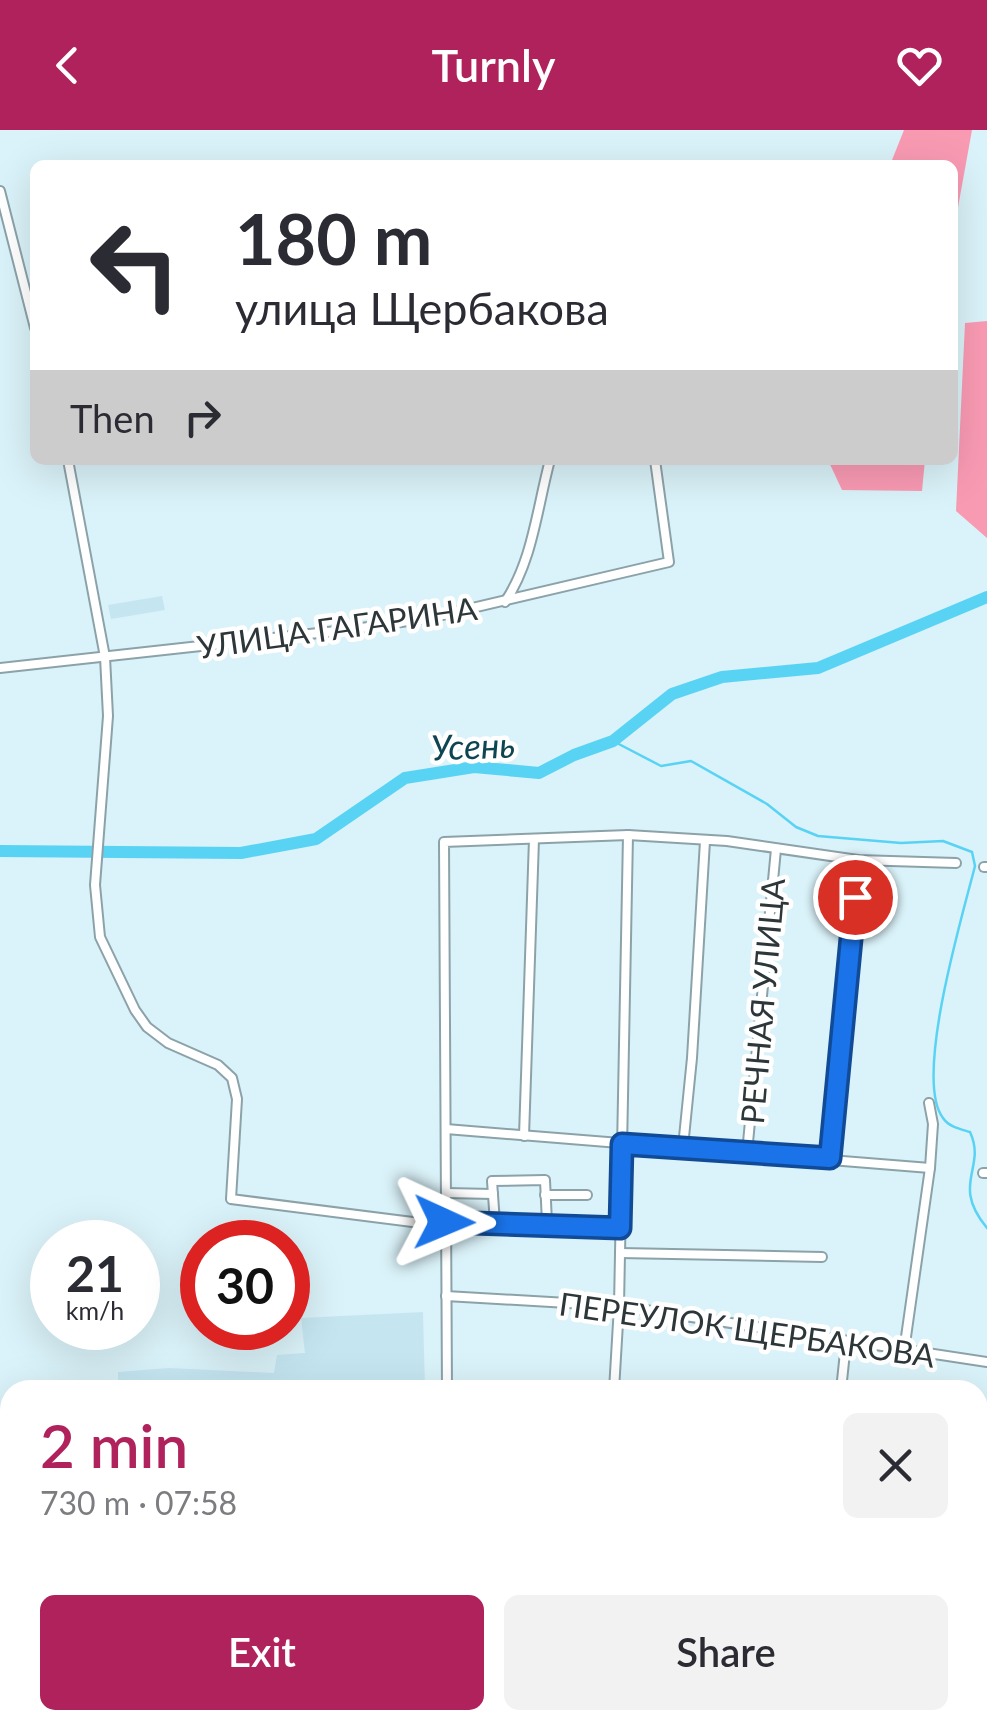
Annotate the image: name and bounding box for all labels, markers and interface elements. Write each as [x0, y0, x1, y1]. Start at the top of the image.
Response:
icon: back [40, 38, 95, 93]
text: Turnly [432, 38, 555, 92]
icon: heart [892, 38, 947, 93]
text: 180 m [235, 196, 432, 280]
icon: left [70, 200, 200, 330]
text: улица Щербакова [235, 281, 609, 335]
icon: right [175, 390, 230, 445]
text: Then [70, 395, 155, 441]
street label: УЛИЦА ГАГАРИНА [195, 588, 480, 666]
water label: Усень [430, 723, 516, 767]
pin [813, 855, 898, 940]
icon: arrive [828, 870, 883, 925]
street label: РЕЧНАЯ УЛИЦА [732, 876, 792, 1126]
position arrow [392, 1170, 496, 1274]
speed limit sign: 30 [180, 1220, 310, 1350]
text: 21 [66, 1243, 124, 1303]
street label: ПЕРЕУЛОК ЩЕРБАКОВА [557, 1283, 938, 1375]
text: km/h [66, 1295, 124, 1325]
text: 2 min [40, 1409, 188, 1481]
button: close [843, 1413, 948, 1518]
text: 730 m · 07:58 [40, 1483, 237, 1522]
button: Exit [40, 1595, 484, 1710]
button: Share [504, 1595, 948, 1710]

